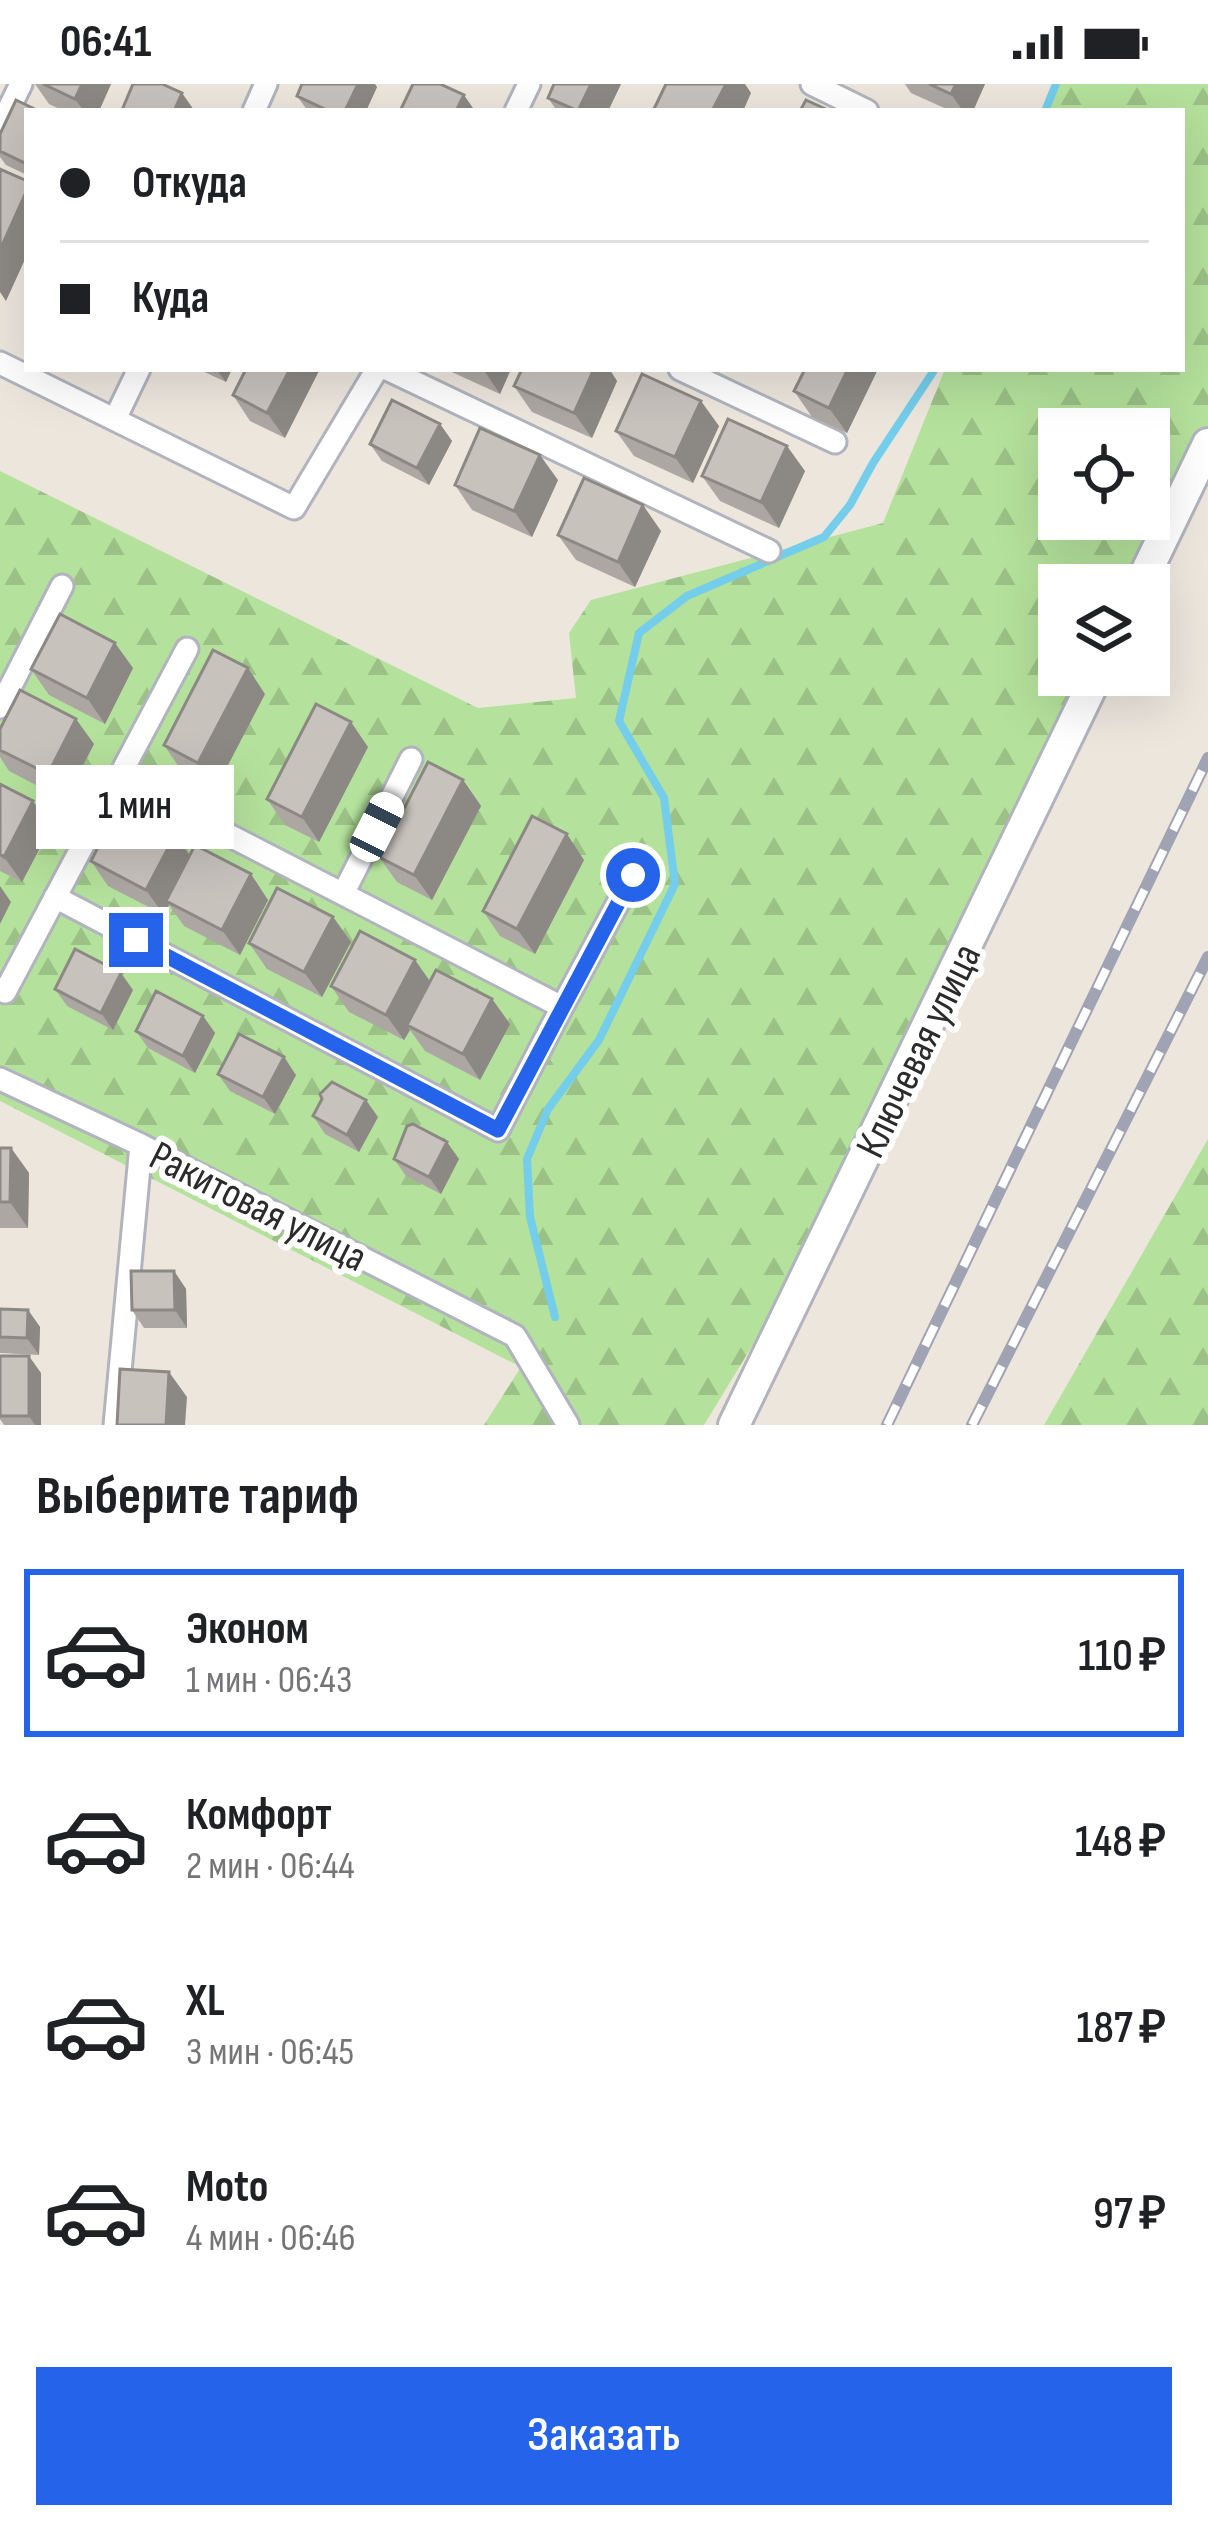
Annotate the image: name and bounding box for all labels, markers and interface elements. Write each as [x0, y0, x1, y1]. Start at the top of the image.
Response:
text: 06:41 [60, 15, 151, 70]
text: Откуда [132, 156, 247, 211]
text: Куда [132, 271, 209, 326]
map controls [1038, 408, 1170, 696]
button: locate [1038, 408, 1170, 540]
button: layers [1038, 564, 1170, 696]
callout: 1 мин [37, 766, 235, 850]
text: 1 мин [98, 783, 172, 830]
car [345, 787, 409, 867]
route start [606, 848, 660, 902]
route end [109, 913, 163, 967]
street label: Ключевая улица [846, 936, 993, 1166]
street label: Ракитовая улица [141, 1131, 375, 1284]
text: Выберите тариф [36, 1464, 359, 1529]
icon: car [42, 1599, 150, 1707]
text: Эконом [186, 1602, 309, 1657]
text: 110 ₽ [1078, 1629, 1166, 1684]
text: 1 мин · 06:43 [186, 1657, 352, 1704]
icon: car [42, 1785, 150, 1893]
text: Комфорт [186, 1788, 332, 1843]
text: 148 ₽ [1075, 1815, 1166, 1870]
text: 2 мин · 06:44 [186, 1843, 355, 1890]
icon: car [42, 1971, 150, 2079]
text: XL [186, 1974, 225, 2029]
text: 187 ₽ [1076, 2001, 1166, 2056]
text: 3 мин · 06:45 [186, 2029, 354, 2076]
icon: car [42, 2157, 150, 2265]
text: Moto [186, 2160, 268, 2215]
text: 97 ₽ [1093, 2187, 1166, 2242]
text: 4 мин · 06:46 [186, 2215, 356, 2262]
button: Заказать [36, 2367, 1172, 2505]

